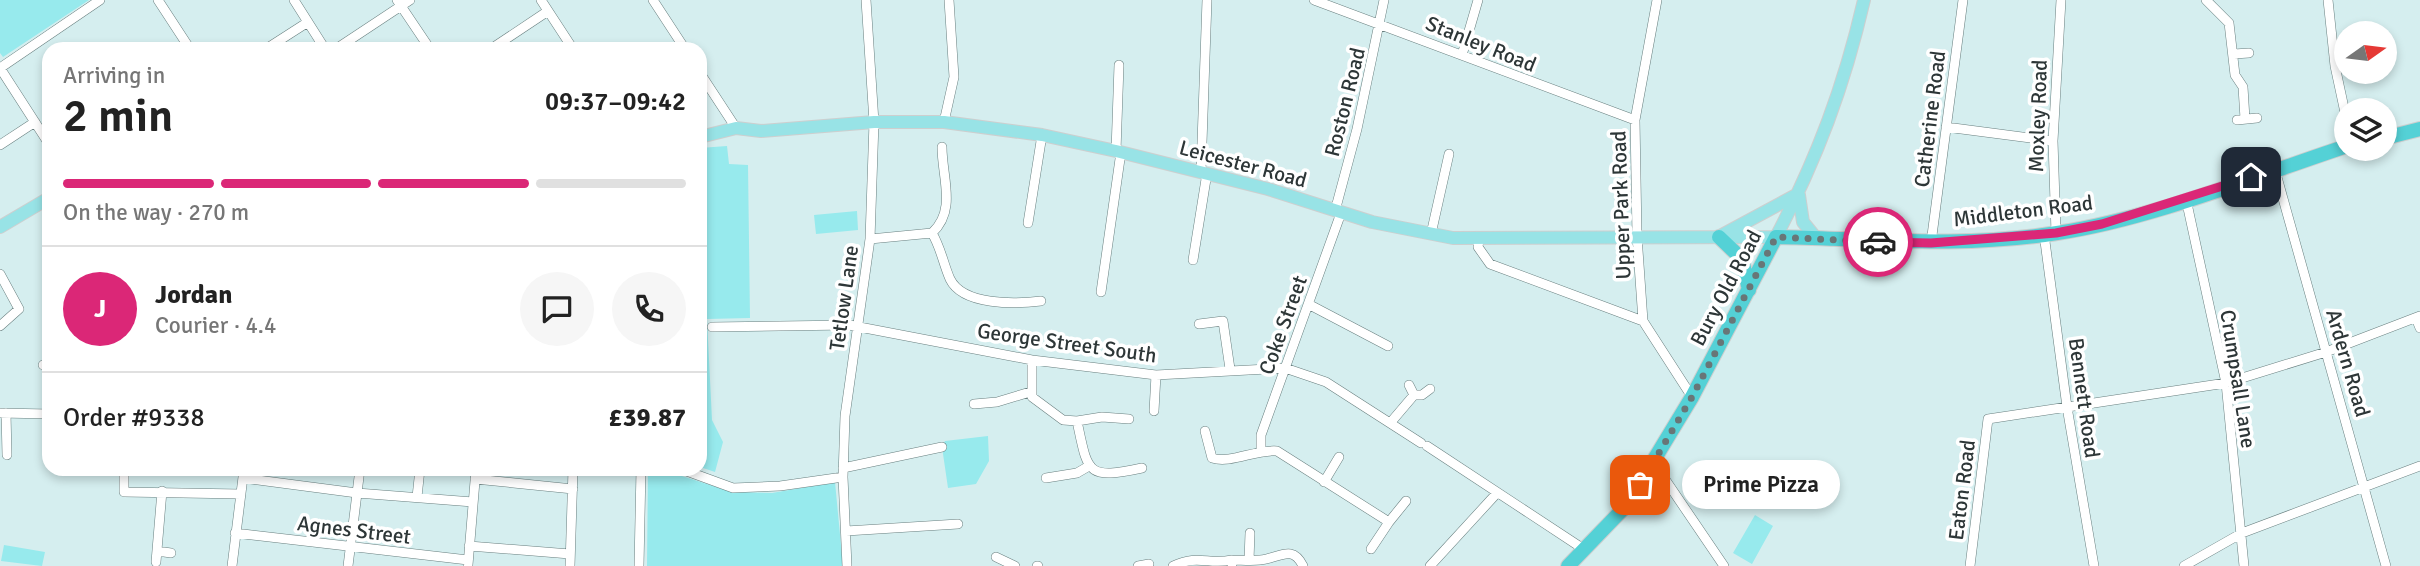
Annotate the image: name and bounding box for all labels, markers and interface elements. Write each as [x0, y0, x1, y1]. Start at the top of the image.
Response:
street label: Stanley Road [1422, 10, 1540, 78]
north arrow [2334, 21, 2398, 84]
map controls [2334, 21, 2397, 161]
street label: Roston Road [1319, 45, 1371, 159]
street label: Catherine Road [1909, 49, 1951, 189]
street label: Moxley Road [2023, 59, 2053, 173]
text: Arriving in [63, 61, 165, 90]
text: 09:37–09:42 [545, 86, 686, 118]
text: 2 min [63, 88, 173, 144]
button: layers [2334, 98, 2397, 161]
street label: Upper Park Road [1605, 130, 1637, 280]
street label: Leicester Road [1176, 134, 1310, 194]
pin [2221, 147, 2281, 207]
icon: home [2232, 158, 2270, 196]
street label: Middleton Road [1952, 190, 2094, 232]
text: On the way · 270 m [63, 198, 249, 227]
courier [1843, 207, 1913, 277]
icon: car [1859, 223, 1897, 261]
street label: Bury Old Road [1685, 226, 1767, 350]
street label: Tetlow Lane [824, 244, 864, 352]
button: chat [520, 272, 594, 346]
button: phone [612, 272, 686, 346]
street label: Coke Street [1253, 272, 1313, 378]
text: Jordan [155, 279, 232, 311]
text: J [94, 293, 106, 325]
street label: Ardern Road [2320, 306, 2376, 420]
street label: Crumpsall Lane [2214, 308, 2262, 450]
text: Courier · 4.4 [155, 311, 276, 340]
street label: George Street South [976, 318, 1158, 368]
street label: Bennett Road [2063, 336, 2105, 460]
text: Order #9338 [63, 402, 204, 434]
text: £39.87 [608, 402, 686, 434]
street label: Eaton Road [1943, 438, 1981, 542]
pin [1610, 455, 1670, 515]
callout: Prime Pizza [1682, 461, 1840, 510]
icon: bag [1621, 466, 1659, 504]
text: Prime Pizza [1703, 470, 1819, 499]
street label: Agnes Street [296, 510, 412, 550]

